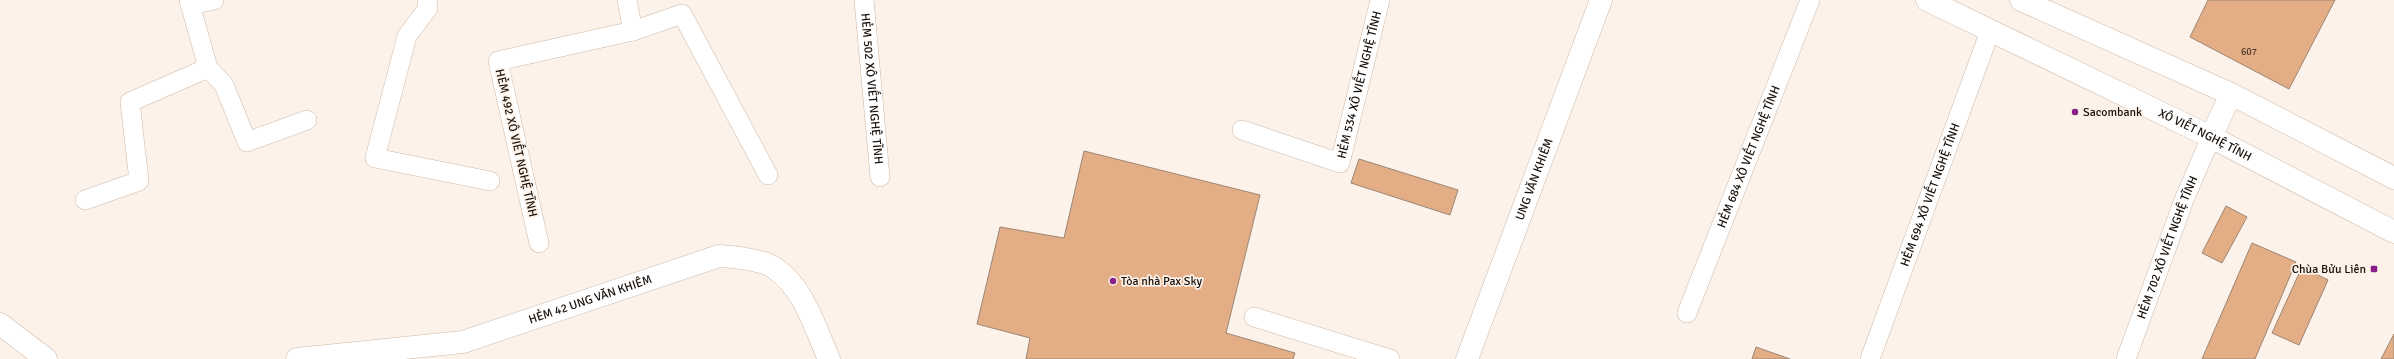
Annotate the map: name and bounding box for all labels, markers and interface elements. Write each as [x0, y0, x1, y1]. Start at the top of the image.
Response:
street label: HẺM 534 XÔ VIẾT NGHỆ TĨNH [1334, 9, 1385, 160]
street label: HẺM 502 XÔ VIẾT NGHỆ TĨNH [858, 12, 886, 165]
house number: 607 [2241, 46, 2257, 58]
street label: HẺM 492 XÔ VIẾT NGHỆ TĨNH [492, 67, 542, 218]
street label: HẺM 684 XÔ VIẾT NGHỆ TĨNH [1714, 83, 1783, 230]
place label: Sacombank [2083, 105, 2142, 120]
street label: XÔ VIẾT NGHỆ TĨNH [2156, 105, 2254, 164]
marker: Sacombank [2070, 107, 2080, 117]
street label: HẺM 694 XÔ VIẾT NGHỆ TĨNH [1897, 121, 1963, 268]
street label: UNG VĂN KHIÊM [1512, 136, 1556, 222]
street label: HẺM 702 XÔ VIẾT NGHỆ TĨNH [2134, 174, 2201, 321]
place label: Chùa Bửu Liên [2292, 262, 2366, 277]
marker: Chùa Bửu Liên [2369, 264, 2379, 274]
street label: HẺM 42 UNG VĂN KHIÊM [527, 272, 654, 327]
place label: Tòa nhà Pax Sky [1121, 274, 1202, 289]
marker: Tòa nhà Pax Sky [1108, 276, 1118, 286]

